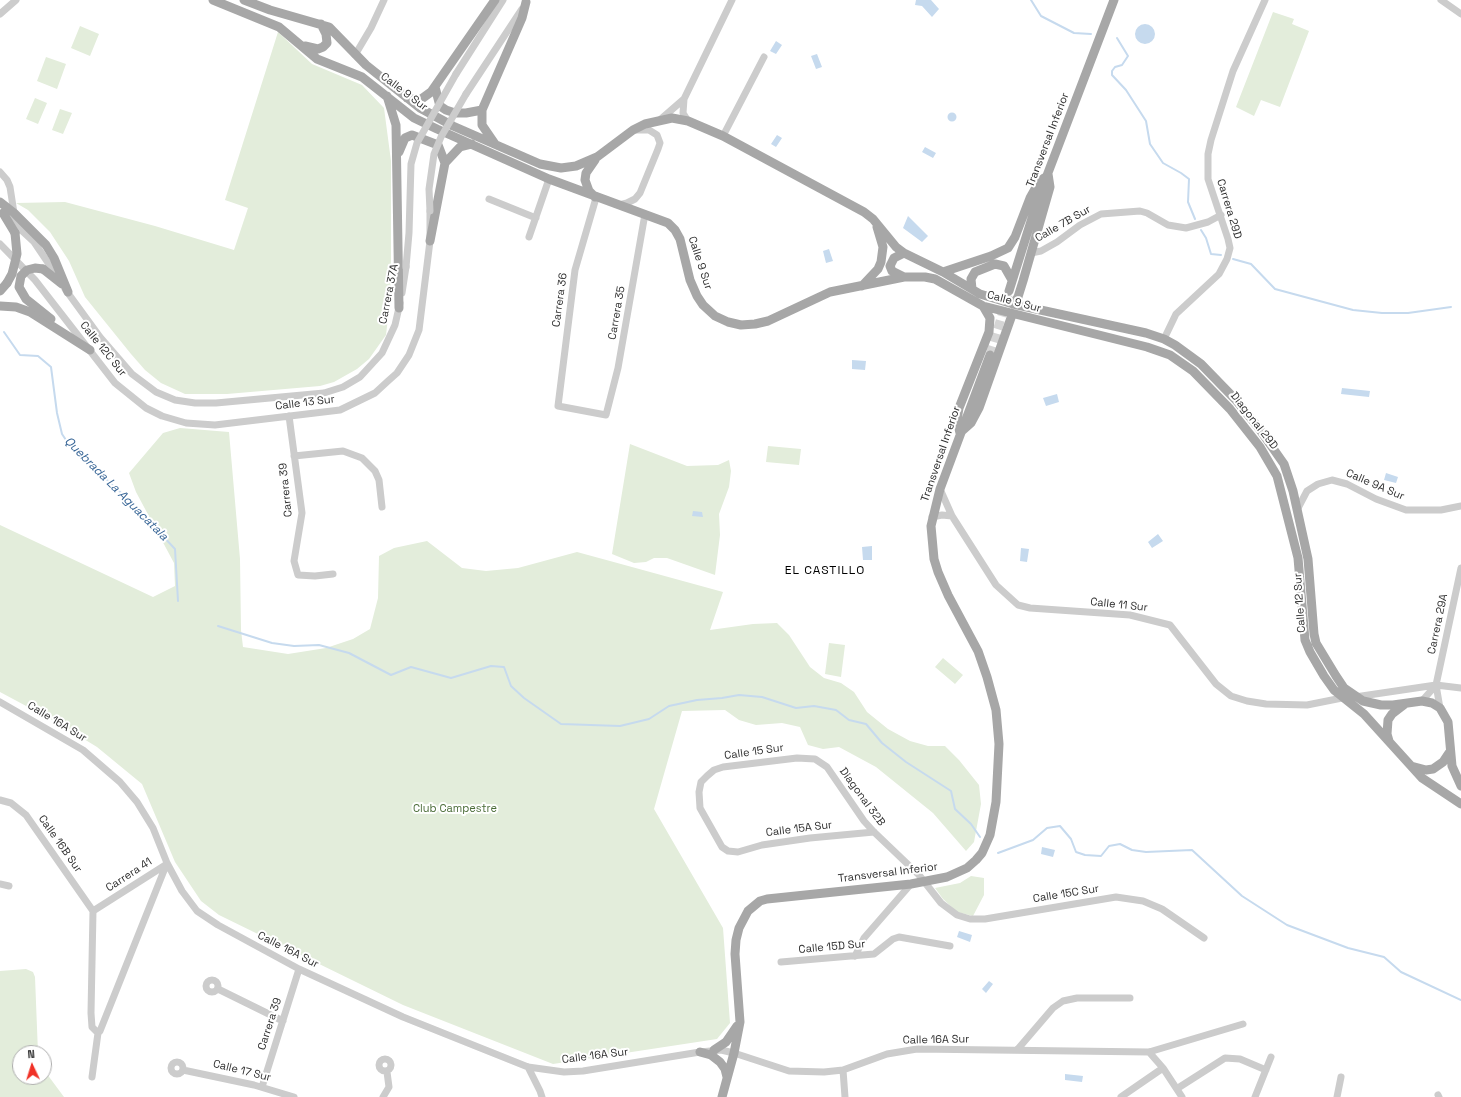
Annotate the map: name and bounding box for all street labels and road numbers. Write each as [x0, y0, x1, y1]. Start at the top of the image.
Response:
street label: Calle 9 Sur [378, 70, 430, 114]
street label: Transversal Inferior [1024, 91, 1072, 189]
street label: Carrera 29D [1214, 178, 1244, 240]
street label: Calle 7B Sur [1033, 203, 1093, 245]
street label: Calle 9 Sur [685, 235, 715, 291]
street label: Carrera 37A [377, 263, 401, 325]
street label: Carrera 36 [550, 272, 570, 328]
street label: Carrera 35 [606, 285, 628, 341]
street label: Calle 9 Sur [986, 288, 1042, 316]
street label: Calle 12C Sur [77, 319, 129, 379]
street label: Diagonal 29D [1227, 390, 1281, 452]
street label: Calle 13 Sur [275, 393, 335, 413]
street label: Transversal Inferior [918, 404, 964, 504]
street label: Carrera 39 [277, 462, 295, 518]
street label: Calle 9A Sur [1344, 467, 1406, 503]
street label: Calle 12 Sur [1291, 573, 1309, 633]
street label: Carrera 29A [1425, 593, 1451, 655]
street label: Calle 11 Sur [1090, 595, 1148, 615]
street label: Calle 16A Sur [25, 699, 89, 745]
street label: Calle 15 Sur [723, 741, 785, 763]
street label: Diagonal 32B [836, 765, 888, 829]
street label: Calle 16B Sur [35, 813, 85, 875]
street label: Calle 15A Sur [765, 818, 833, 840]
street label: Carrera 41 [103, 855, 155, 895]
street label: Transversal Inferior [837, 860, 939, 886]
street label: Calle 15C Sur [1032, 882, 1100, 906]
street label: Calle 16A Sur [255, 929, 321, 971]
street label: Calle 15D Sur [798, 938, 866, 956]
street label: Carrera 39 [255, 996, 285, 1052]
street label: Calle 16A Sur [902, 1033, 970, 1047]
street label: Calle 16A Sur [561, 1045, 629, 1067]
street label: Calle 17 Sur [212, 1057, 272, 1085]

